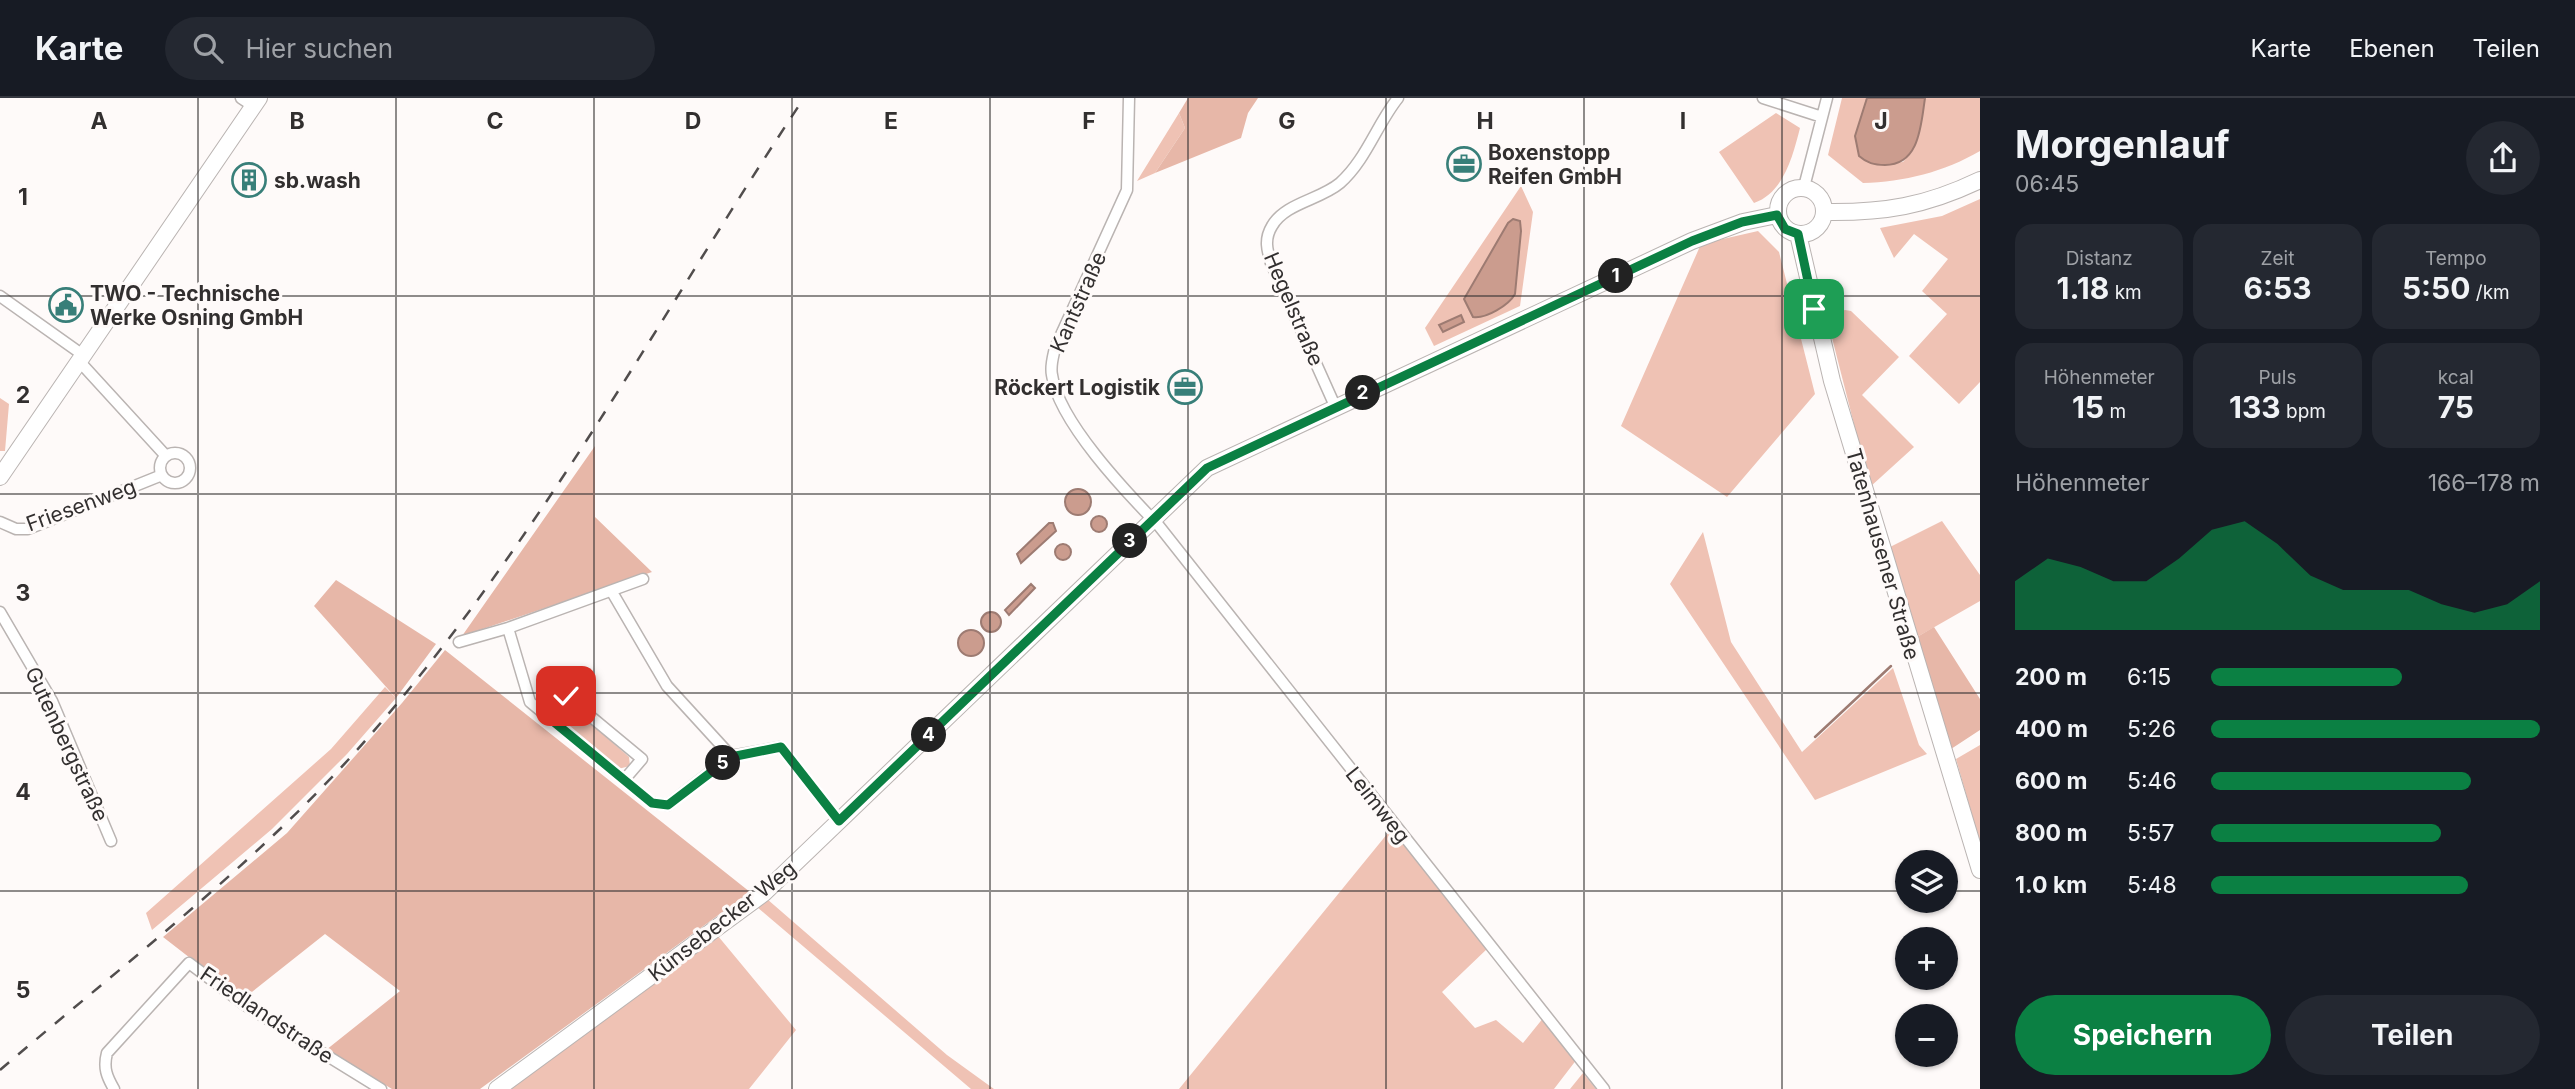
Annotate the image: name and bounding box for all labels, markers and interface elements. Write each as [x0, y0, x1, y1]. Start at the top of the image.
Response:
search box [165, 17, 655, 80]
text: Karte [35, 28, 123, 68]
icon: search [189, 29, 227, 67]
text: Hier suchen [245, 33, 393, 64]
text: Karte [2251, 34, 2311, 63]
text: Ebenen [2349, 34, 2435, 63]
text: Teilen [2473, 34, 2540, 63]
text: A [90, 107, 108, 135]
text: B [289, 107, 305, 135]
text: C [486, 107, 504, 135]
text: D [685, 107, 701, 135]
text: E [884, 107, 898, 135]
text: F [1082, 107, 1096, 135]
text: G [1278, 107, 1296, 135]
text: H [1476, 107, 1494, 135]
text: I [1680, 107, 1686, 135]
text: J [1874, 107, 1888, 135]
text: Morgenlauf [2015, 121, 2230, 167]
button: share [2466, 121, 2540, 195]
place label: Boxenstopp Reifen GmbH [1488, 140, 1622, 189]
office icon: Boxenstopp Reifen GmbH [1445, 145, 1483, 183]
building icon: sb.wash [230, 161, 268, 199]
place label: sb.wash [274, 168, 361, 193]
text: 06:45 [2015, 170, 2079, 198]
text: 1 [18, 183, 28, 211]
text: Distanz [2066, 247, 2133, 270]
text: Zeit [2261, 247, 2294, 270]
text: Tempo [2425, 247, 2487, 270]
street label: Kantstraße [1045, 248, 1111, 356]
street label: Hegelstraße [1259, 248, 1329, 370]
pin: 1 [1598, 258, 1634, 294]
text: 1 [1611, 264, 1620, 287]
text: 1.18 [2057, 270, 2109, 306]
text: 6:53 [2243, 270, 2312, 306]
text: 5:50 [2402, 270, 2470, 306]
pin [1784, 279, 1844, 339]
place label: TWO - Technische Werke Osning GmbH [90, 281, 303, 330]
text: km [2109, 281, 2142, 304]
text: /km [2470, 281, 2510, 304]
public building icon: TWO - Technische Werke Osning GmbH [47, 286, 85, 324]
icon: arrive [1795, 290, 1833, 328]
text: Höhenmeter [2044, 366, 2155, 389]
text: Puls [2258, 366, 2296, 389]
text: kcal [2438, 366, 2474, 389]
office icon: Röckert Logistik [1166, 368, 1204, 406]
place label: Röckert Logistik [994, 375, 1161, 400]
pin: 2 [1346, 376, 1380, 410]
text: 2 [16, 381, 30, 409]
text: 2 [1357, 381, 1368, 404]
text: 15 [2072, 389, 2104, 425]
text: 133 [2229, 389, 2281, 425]
text: 75 [2438, 389, 2474, 425]
text: m [2104, 400, 2126, 423]
text: bpm [2281, 400, 2326, 423]
street label: Tatenhausener Straße [1841, 445, 1925, 663]
text: Höhenmeter [2015, 469, 2149, 497]
text: 166–178 m [2428, 469, 2540, 497]
street label: Friesenweg [23, 474, 139, 536]
pin: 3 [1112, 524, 1148, 558]
text: 3 [1123, 529, 1136, 552]
text: 3 [16, 579, 30, 607]
street label: Gutenbergstraße [20, 663, 114, 825]
text: 200 m [2015, 663, 2087, 691]
text: 6:15 [2127, 663, 2171, 691]
pin [536, 666, 596, 726]
icon: check [547, 677, 585, 715]
text: 400 m [2015, 715, 2088, 743]
text: 5:26 [2127, 715, 2176, 743]
pin: 4 [912, 718, 946, 752]
text: 4 [922, 723, 935, 746]
pin: 5 [706, 746, 740, 780]
text: 5 [716, 751, 729, 774]
street label: Leimweg [1341, 762, 1415, 848]
text: 600 m [2015, 767, 2087, 795]
text: 5:46 [2127, 767, 2177, 795]
text: 4 [15, 778, 31, 806]
text: 800 m [2015, 819, 2087, 847]
text: 5:57 [2127, 819, 2175, 847]
map controls [1895, 850, 1958, 1067]
button: layers [1895, 850, 1958, 913]
street label: Künsebecker Weg [643, 856, 801, 986]
text: 1.0 km [2015, 871, 2087, 899]
text: 5:48 [2127, 871, 2177, 899]
button: + [1895, 927, 1958, 990]
street label: Friedlandstraße [196, 961, 338, 1069]
text: 5 [16, 976, 30, 1004]
button: Speichern [2015, 995, 2271, 1075]
button: Teilen [2285, 995, 2540, 1075]
button: − [1895, 1004, 1958, 1067]

